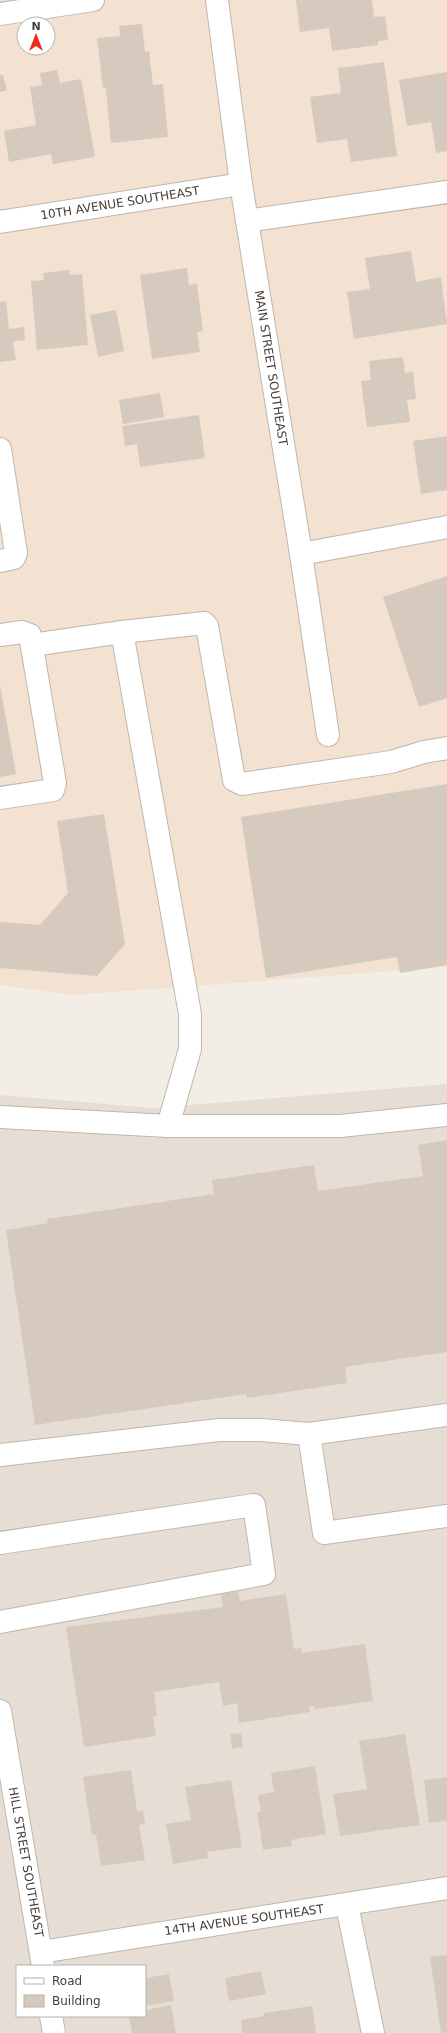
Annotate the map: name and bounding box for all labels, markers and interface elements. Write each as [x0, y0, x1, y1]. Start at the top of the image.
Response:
north arrow [16, 16, 56, 56]
text: N [31, 20, 41, 33]
street label: 10TH AVENUE SOUTHEAST [40, 183, 201, 222]
street label: MAIN STREET SOUTHEAST [252, 289, 290, 447]
street label: HILL STREET SOUTHEAST [6, 1786, 46, 1939]
street label: 14TH AVENUE SOUTHEAST [163, 1902, 325, 1938]
legend [16, 1965, 146, 2017]
text: Road [52, 1974, 82, 1988]
text: Building [52, 1994, 101, 2008]

